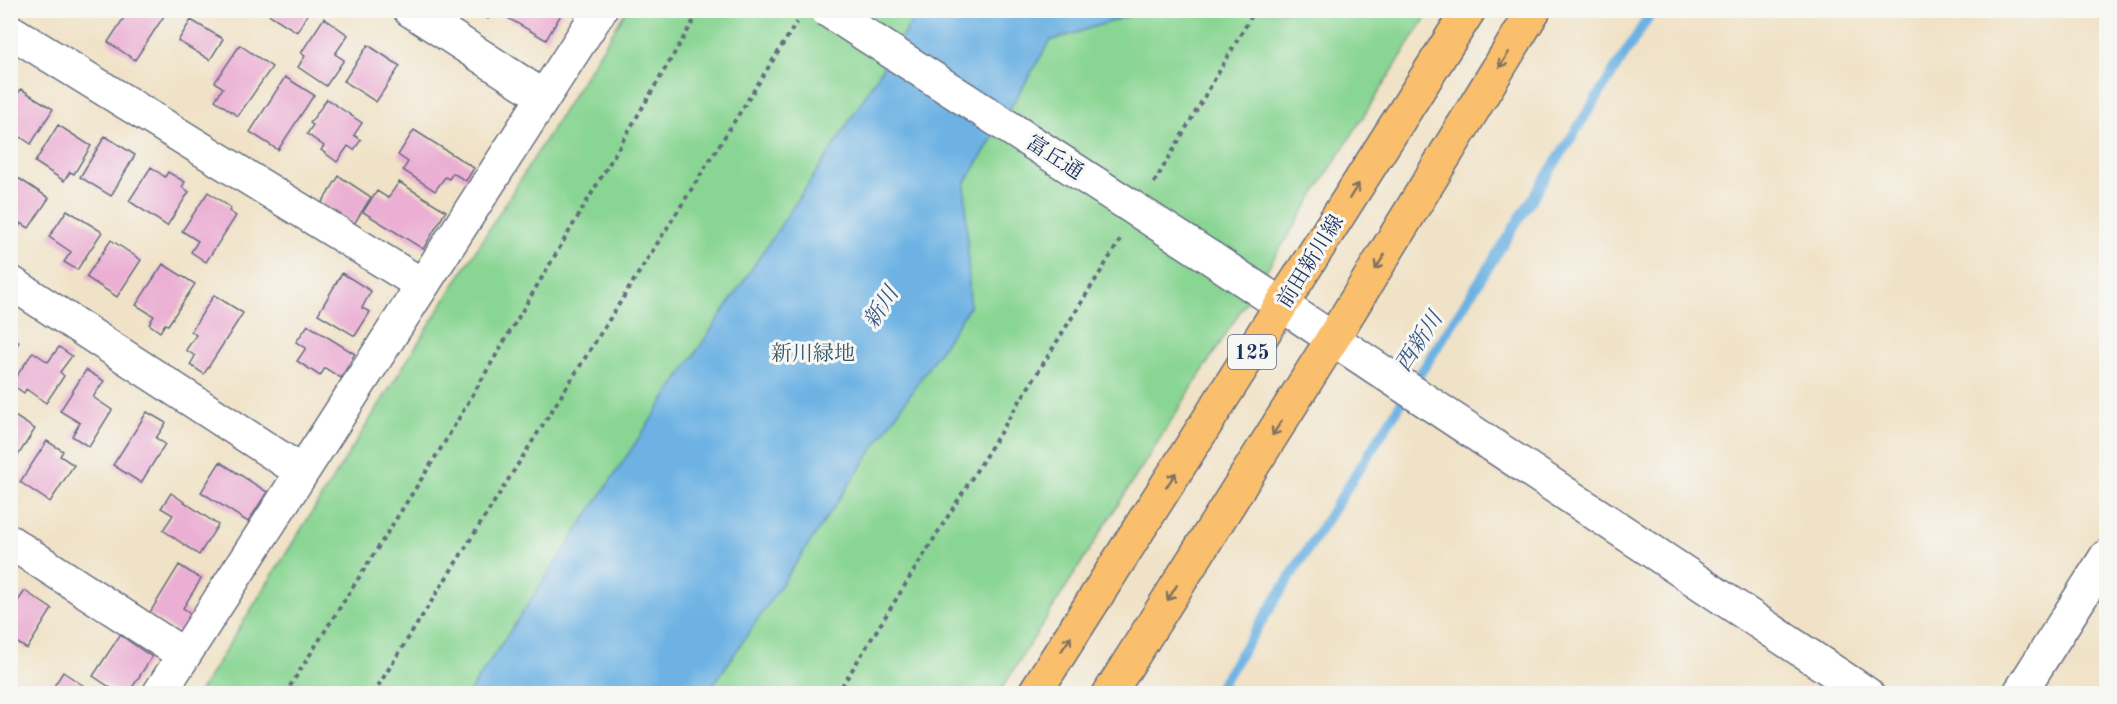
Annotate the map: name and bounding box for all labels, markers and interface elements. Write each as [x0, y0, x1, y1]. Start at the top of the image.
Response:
one-way arrow [1497, 51, 1509, 68]
street label: 富丘通 [1022, 131, 1087, 184]
one-way arrow [1349, 183, 1361, 200]
street label: 前田新川線 [1273, 211, 1348, 312]
one-way arrow [1373, 253, 1385, 270]
water label: 新川 [859, 281, 904, 333]
water label: 西新川 [1391, 306, 1448, 376]
road number: 125 [1228, 335, 1276, 369]
park label: 新川緑地 [771, 342, 855, 365]
one-way arrow [1270, 419, 1282, 436]
one-way arrow [1165, 472, 1177, 489]
one-way arrow [1166, 584, 1178, 601]
one-way arrow [1060, 636, 1072, 653]

